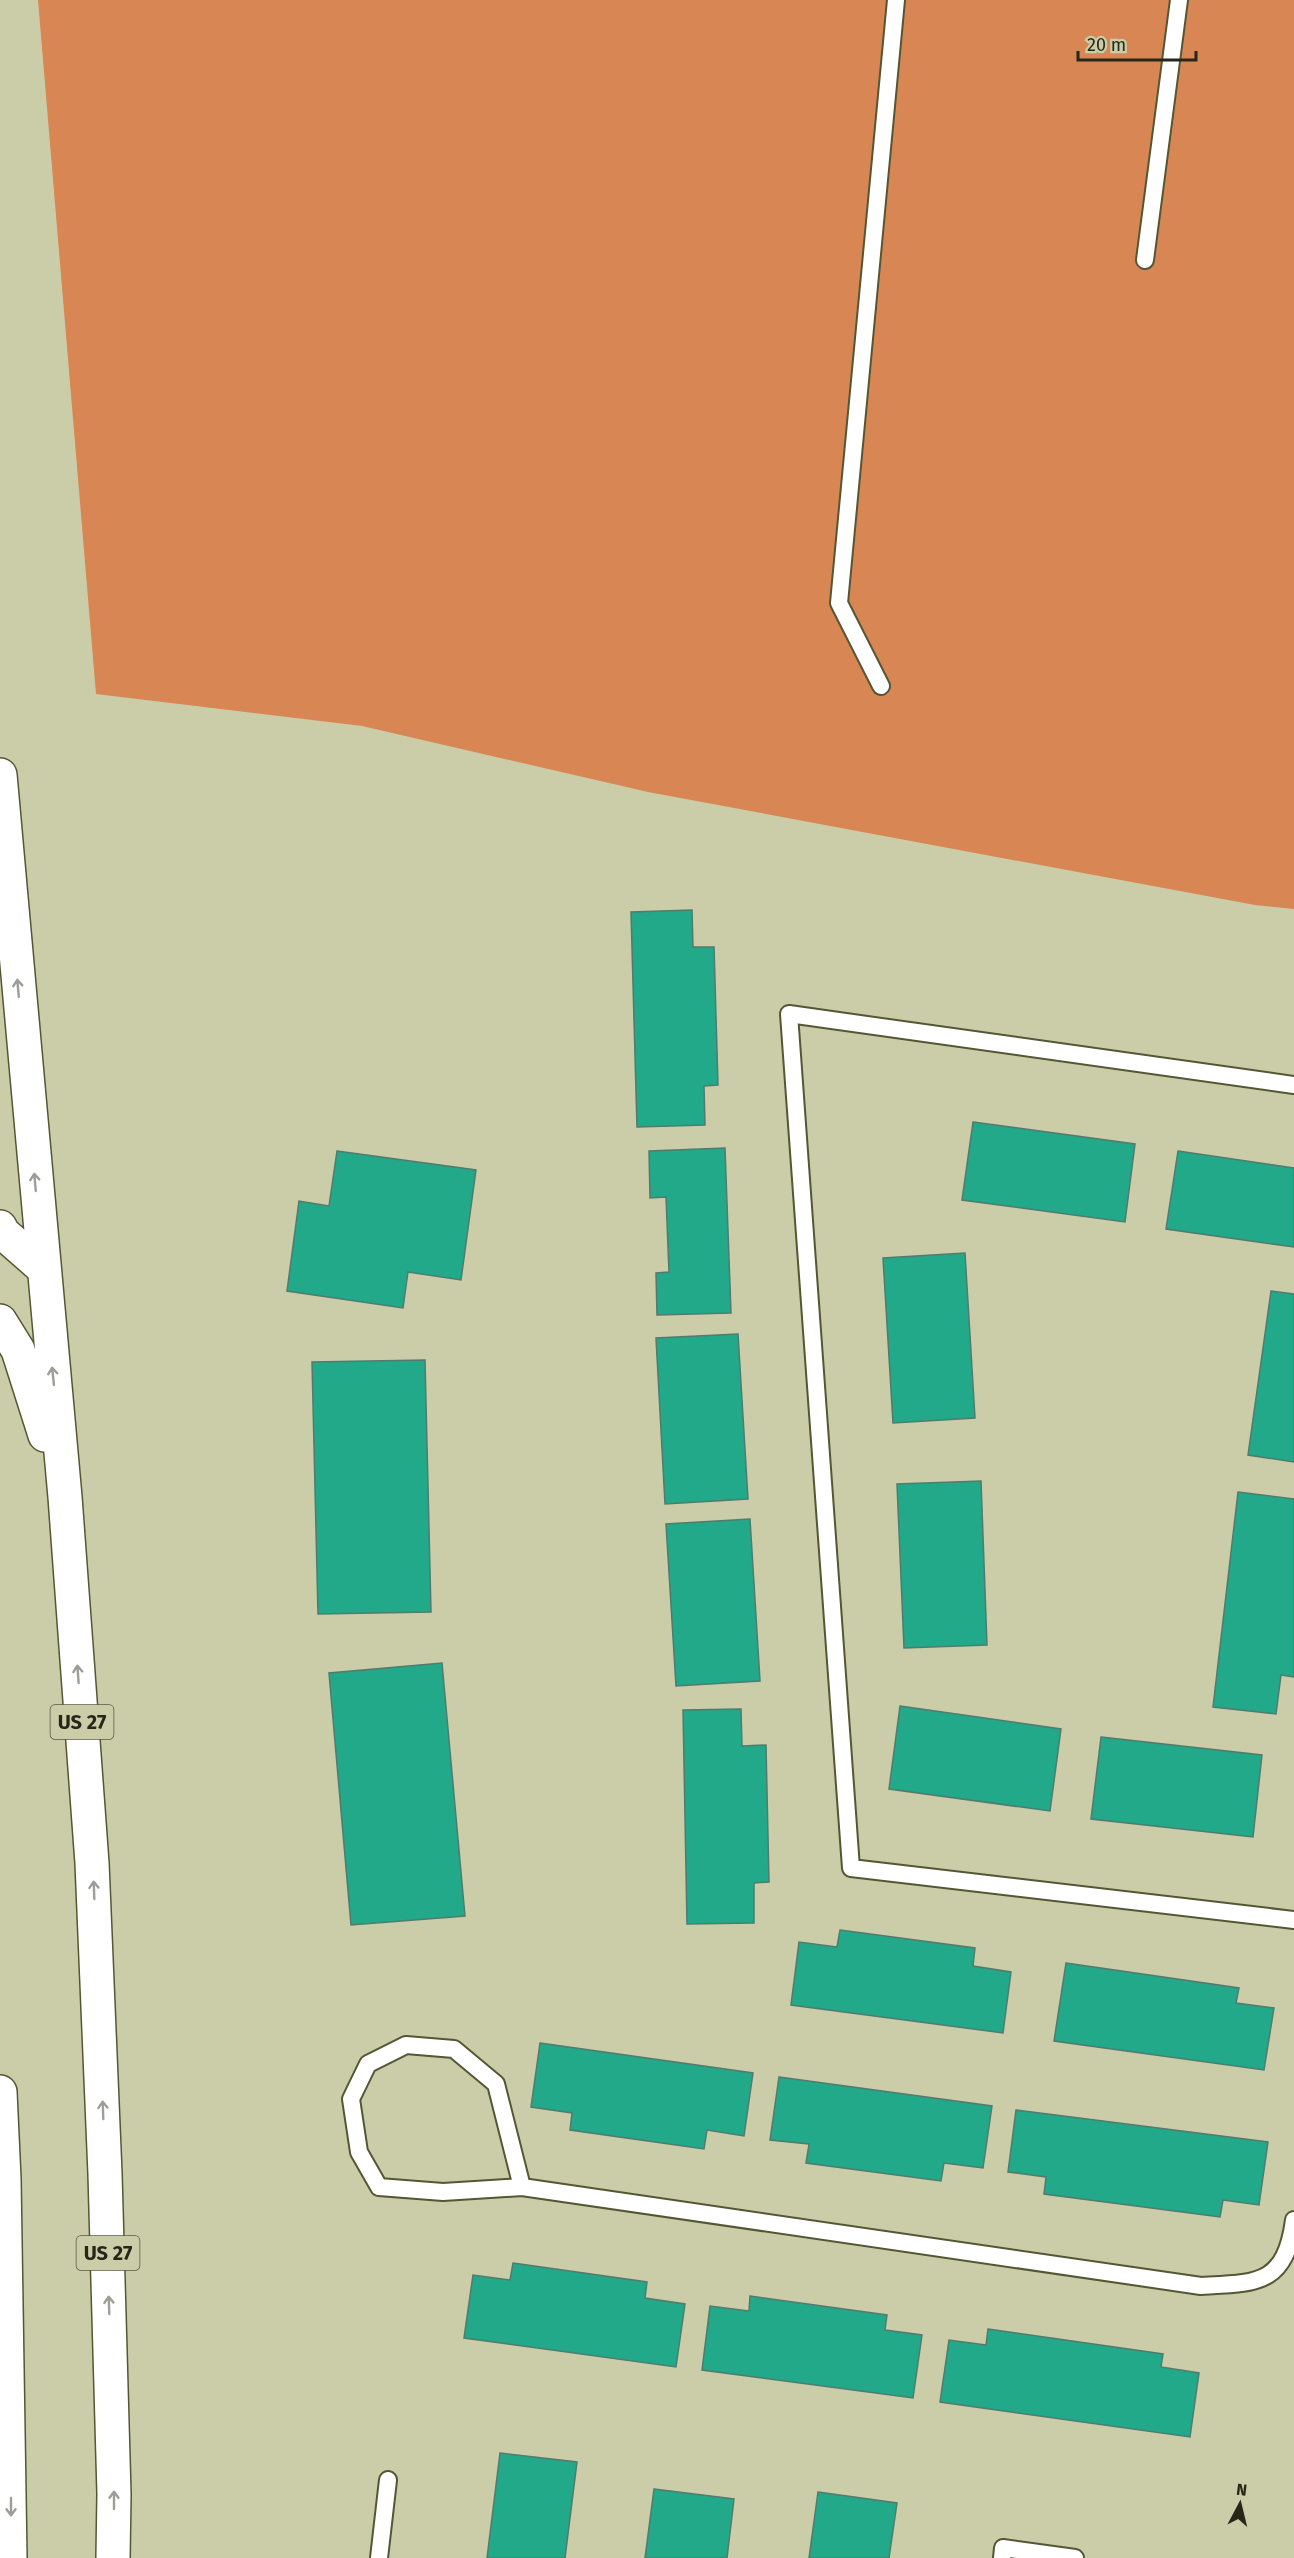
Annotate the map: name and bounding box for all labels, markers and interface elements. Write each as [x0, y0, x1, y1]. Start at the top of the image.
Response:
scale bar [1078, 24, 1196, 62]
text: 20 m [1087, 34, 1126, 56]
one-way arrow [13, 978, 24, 998]
one-way arrow [29, 1172, 40, 1192]
one-way arrow [47, 1367, 58, 1387]
one-way arrow [72, 1665, 83, 1685]
road number: US 27 [50, 1705, 113, 1739]
one-way arrow [88, 1880, 99, 1900]
one-way arrow [97, 2100, 108, 2120]
road number: US 27 [76, 2236, 140, 2270]
one-way arrow [103, 2295, 115, 2315]
north arrow [1210, 2474, 1270, 2534]
text: N [1235, 2480, 1248, 2500]
one-way arrow [108, 2490, 120, 2510]
one-way arrow [5, 2497, 17, 2517]

